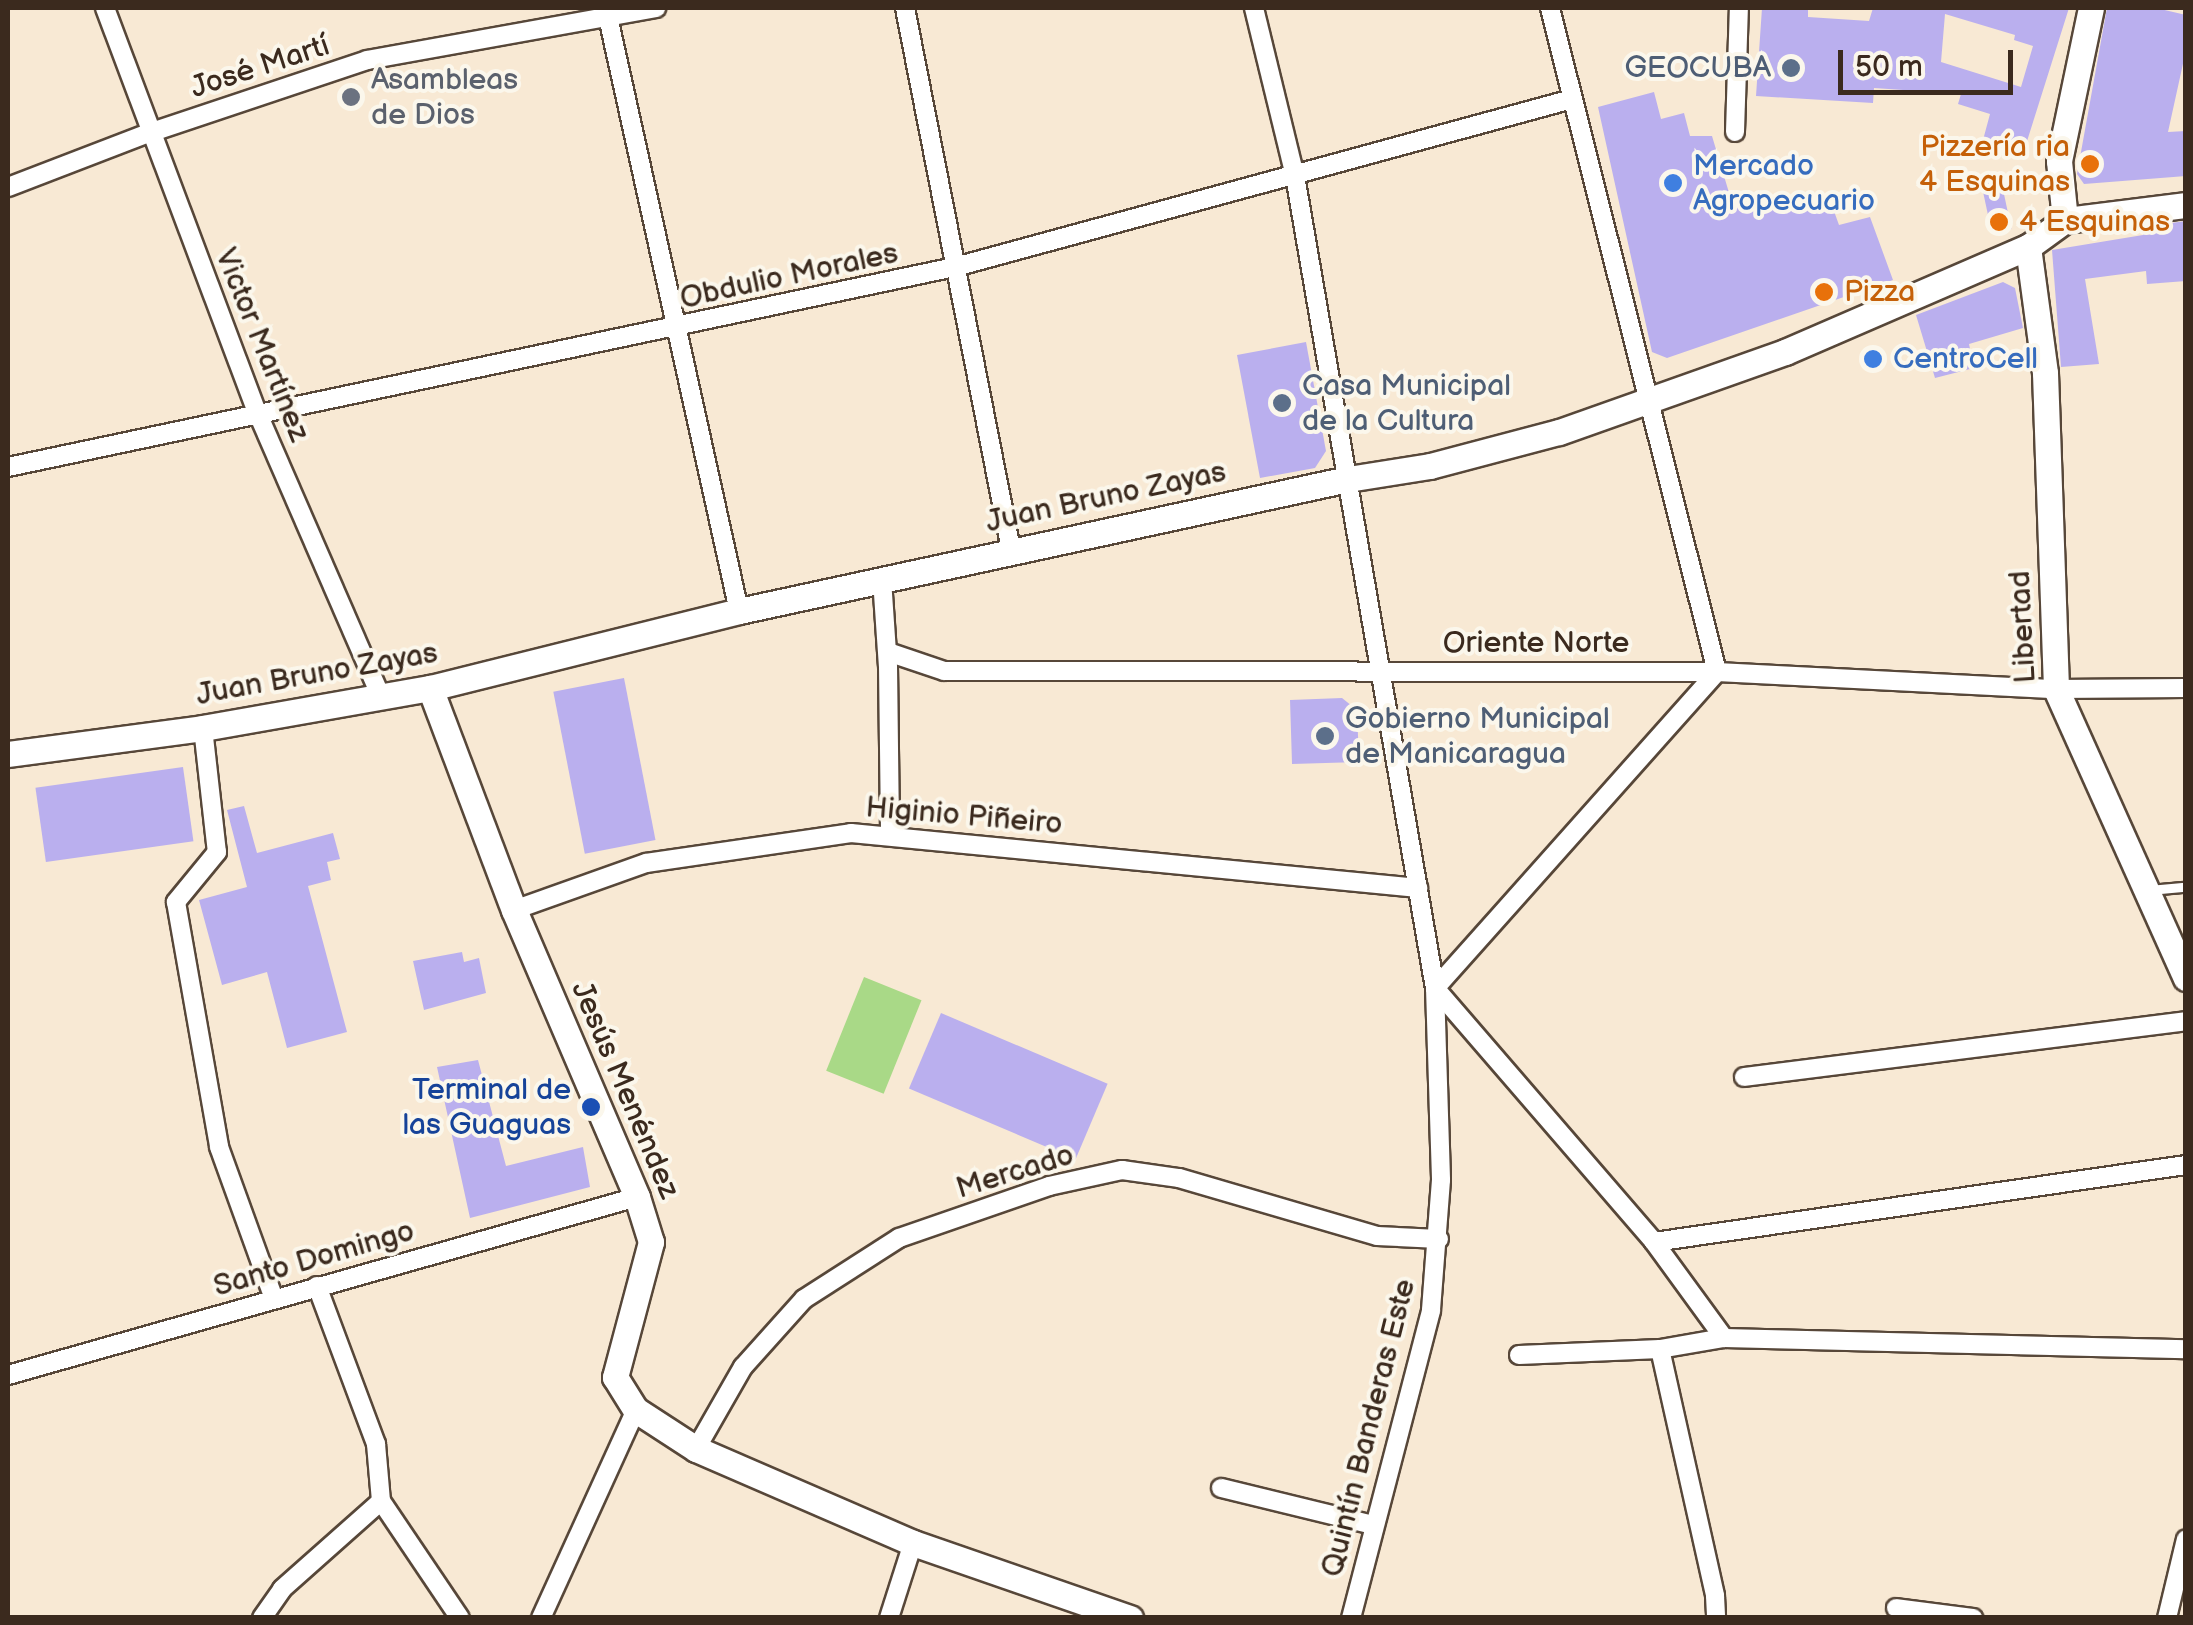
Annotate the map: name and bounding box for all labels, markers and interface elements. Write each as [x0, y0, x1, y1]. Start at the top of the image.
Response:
street label: José Martí [186, 28, 334, 106]
scale bar [1843, 30, 2018, 92]
text: 50 m [1855, 49, 1923, 85]
place label: GEOCUBA [1624, 50, 1771, 86]
marker: GEOCUBA [1780, 57, 1802, 79]
place label: Asambleas de Dios [371, 62, 518, 132]
marker: Asambleas de Dios [340, 86, 362, 108]
place label: Pizzería ria 4 Esquinas [1919, 129, 2070, 200]
place label: Mercado Agropecuario [1693, 148, 1875, 218]
marker: Pizzería ria 4 Esquinas [2079, 153, 2101, 175]
marker: Mercado Agropecuario [1662, 172, 1684, 194]
place label: 4 Esquinas [2019, 204, 2170, 240]
marker: 4 Esquinas [1988, 211, 2010, 233]
street label: Obdulio Morales [677, 235, 901, 317]
street label: Victor Martínez [207, 243, 317, 447]
place label: Pizza [1844, 274, 1915, 310]
marker: Pizza [1813, 281, 1835, 303]
place label: CentroCell [1893, 341, 2038, 377]
marker: CentroCell [1862, 348, 1884, 370]
place label: Casa Municipal de la Cultura [1302, 368, 1511, 438]
marker: Casa Municipal de la Cultura [1271, 392, 1293, 414]
street label: Juan Bruno Zayas [983, 454, 1229, 540]
street label: Libertad [2002, 570, 2044, 684]
street label: Oriente Norte [1443, 625, 1629, 661]
street label: Juan Bruno Zayas [194, 635, 440, 713]
place label: Gobierno Municipal de Manicaragua [1345, 701, 1610, 772]
marker: Gobierno Municipal de Manicaragua [1314, 725, 1336, 747]
street label: Higinio Piñeiro [864, 789, 1064, 843]
street label: Jesús Menéndez [563, 976, 687, 1204]
place label: Terminal de las Guaguas [403, 1072, 571, 1142]
marker: Terminal de las Guaguas [580, 1096, 602, 1118]
street label: Mercado [952, 1137, 1078, 1207]
street label: Santo Domingo [209, 1213, 419, 1305]
street label: Quintín Banderas Este [1315, 1275, 1423, 1581]

